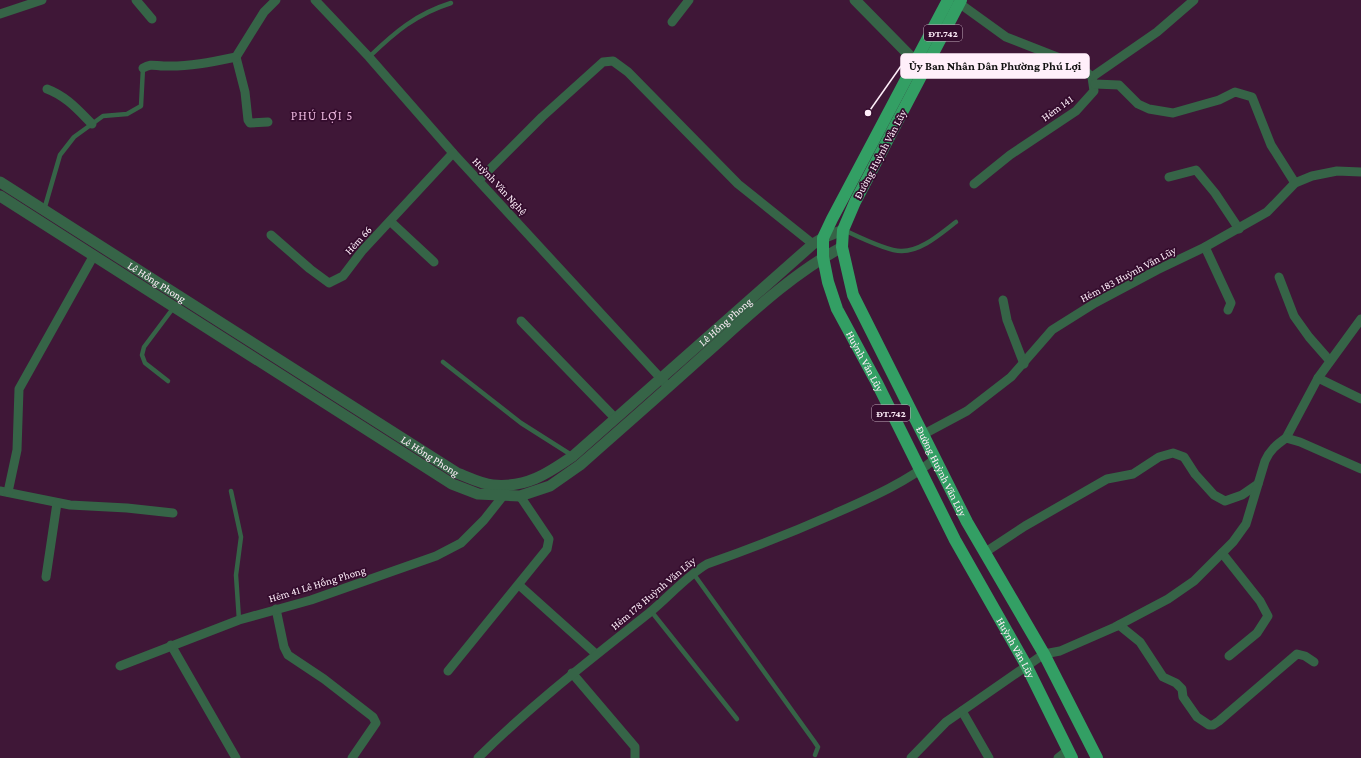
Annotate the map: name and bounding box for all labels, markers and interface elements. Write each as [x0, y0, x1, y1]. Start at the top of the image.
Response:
road number: ĐT.742 [924, 25, 962, 41]
callout: Ủy Ban Nhân Dân Phường Phú Lợi [901, 54, 1089, 78]
text: Ủy Ban Nhân Dân Phường Phú Lợi [909, 59, 1082, 73]
street label: Hẻm 141 [1039, 92, 1075, 123]
street label: Đường Huỳnh Văn Lũy [851, 107, 910, 201]
district label: PHÚ LỢI 5 [291, 108, 353, 123]
street label: Huỳnh Văn Nghệ [470, 155, 530, 218]
street label: Hẻm 66 [342, 223, 374, 257]
street label: Hẻm 183 Huỳnh Văn Lũy [1078, 243, 1179, 305]
street label: Lê Hồng Phong [126, 259, 189, 306]
street label: Lê Hồng Phong [696, 295, 755, 348]
street label: Huỳnh Văn Lũy [844, 329, 887, 395]
road number: ĐT.742 [872, 405, 910, 421]
street label: Đường Huỳnh Văn Lũy [914, 424, 970, 519]
street label: Lê Hồng Phong [399, 433, 462, 480]
street label: Hẻm 178 Huỳnh Văn Lũy [608, 553, 699, 633]
street label: Hẻm 41 Lê Hồng Phong [267, 563, 368, 605]
street label: Huỳnh Văn Lũy [994, 615, 1038, 681]

